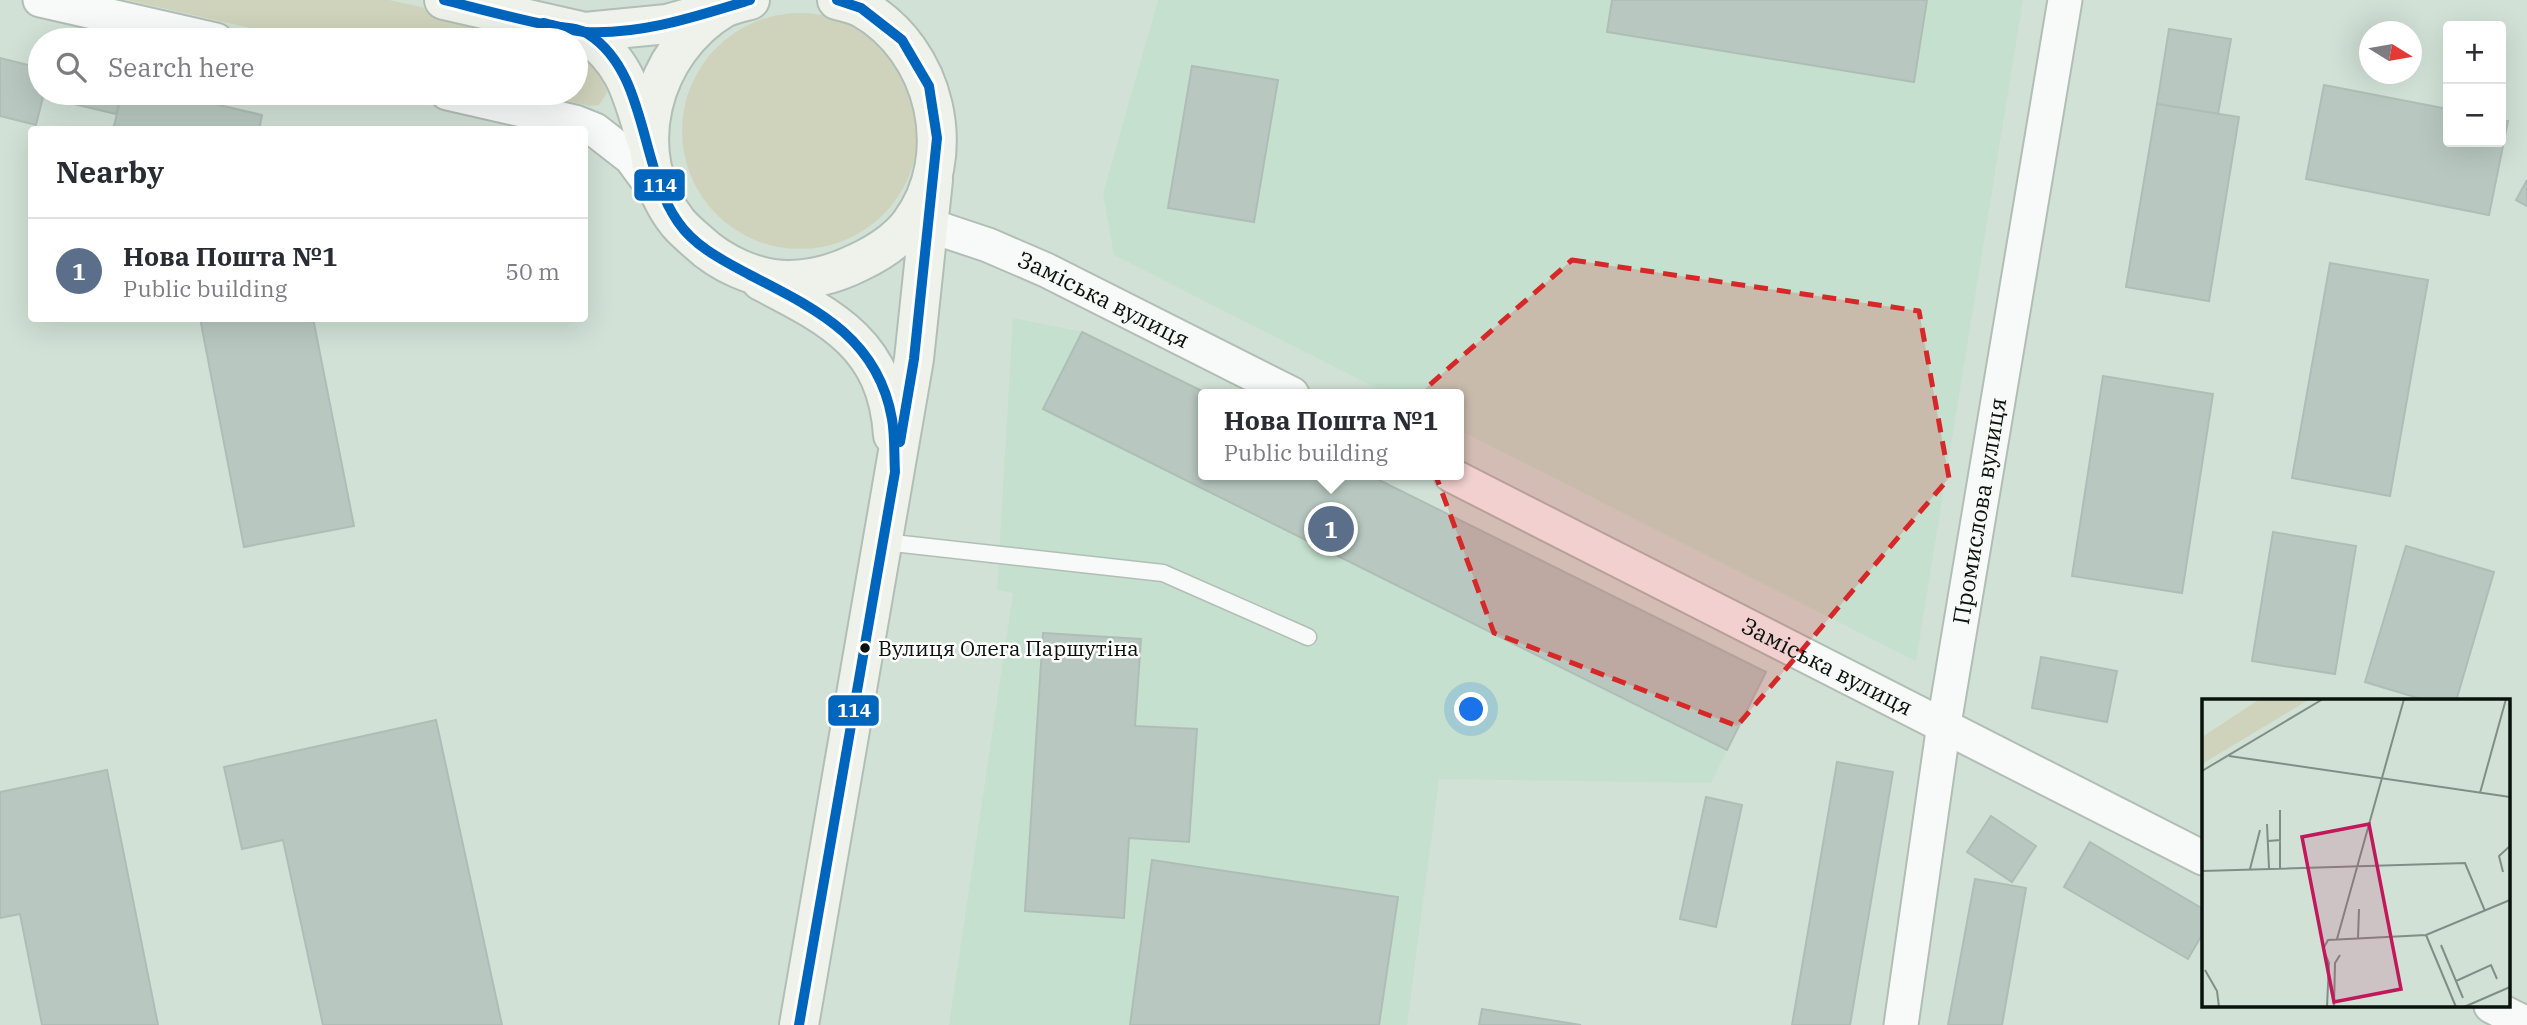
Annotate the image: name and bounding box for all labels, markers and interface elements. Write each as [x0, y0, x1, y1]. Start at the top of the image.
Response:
north arrow [2359, 21, 2422, 84]
map controls [2443, 21, 2506, 147]
button: + [2443, 21, 2506, 84]
search box [28, 28, 588, 105]
icon: search [52, 48, 90, 86]
text: Search here [108, 50, 254, 84]
button: − [2443, 84, 2506, 147]
text: Nearby [56, 152, 164, 191]
line badge: 114 [633, 168, 686, 202]
text: 114 [643, 173, 677, 197]
text: Нова Пошта №1 [123, 239, 338, 273]
street label: Заміська вулиця [1013, 244, 1195, 354]
text: 1 [72, 256, 86, 286]
text: 50 m [505, 256, 560, 286]
text: Public building [123, 273, 287, 303]
popup [1198, 389, 1464, 480]
street label: Промислова вулиця [1945, 395, 2012, 626]
text: Нова Пошта №1 [1224, 403, 1438, 437]
text: Public building [1224, 437, 1388, 467]
pin: 1 [1308, 503, 1354, 555]
street label: Заміська вулиця [1737, 610, 1918, 722]
place label: Вулиця Олега Паршутіна [878, 634, 1139, 662]
marker: Вулиця Олега Паршутіна [858, 641, 872, 655]
your location [1454, 692, 1488, 726]
line badge: 114 [827, 694, 880, 727]
text: 114 [837, 698, 871, 722]
inset map [2202, 699, 2510, 1007]

